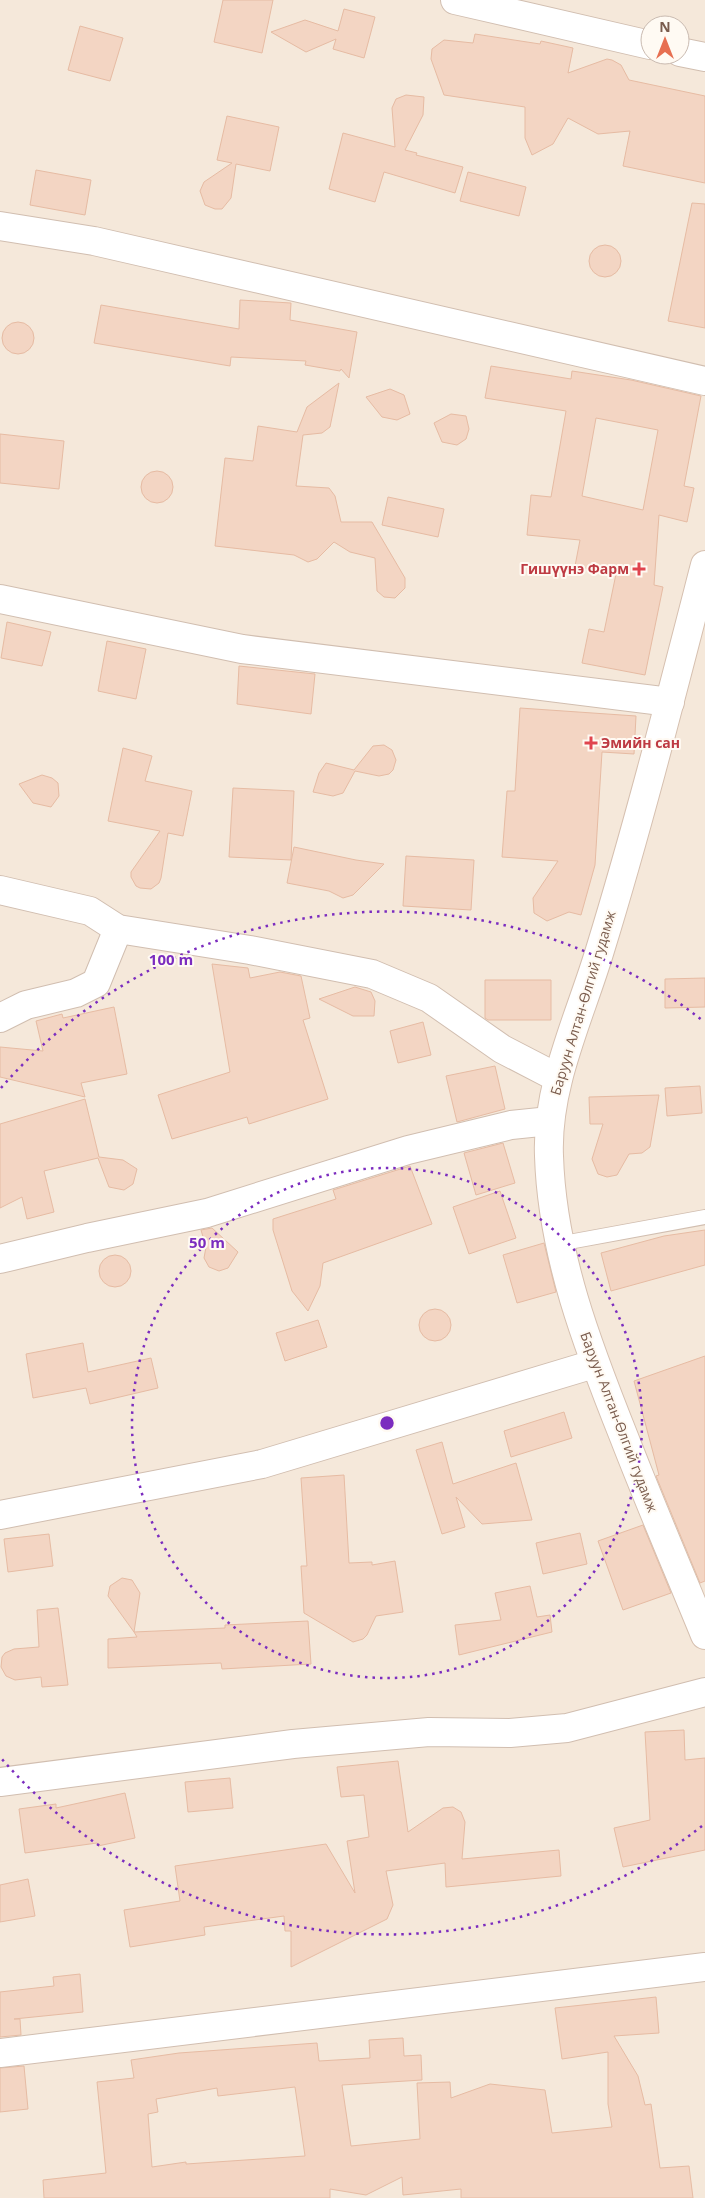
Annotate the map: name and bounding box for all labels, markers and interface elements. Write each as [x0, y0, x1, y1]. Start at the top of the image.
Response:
north arrow [640, 15, 690, 65]
text: N [659, 17, 671, 36]
place label: Гишүүнэ Фарм [520, 559, 629, 578]
marker: Гишүүнэ Фарм [633, 563, 645, 575]
place label: Эмийн сан [601, 733, 680, 752]
marker: Эмийн сан [585, 737, 597, 749]
street label: Баруун Алтан-Өлгий гудамж [545, 908, 620, 1097]
text: 100 m [149, 949, 193, 969]
text: 50 m [189, 1232, 225, 1252]
street label: Баруун Алтан-Өлгий гудамж [576, 1329, 663, 1515]
centre of rings [378, 1414, 396, 1432]

